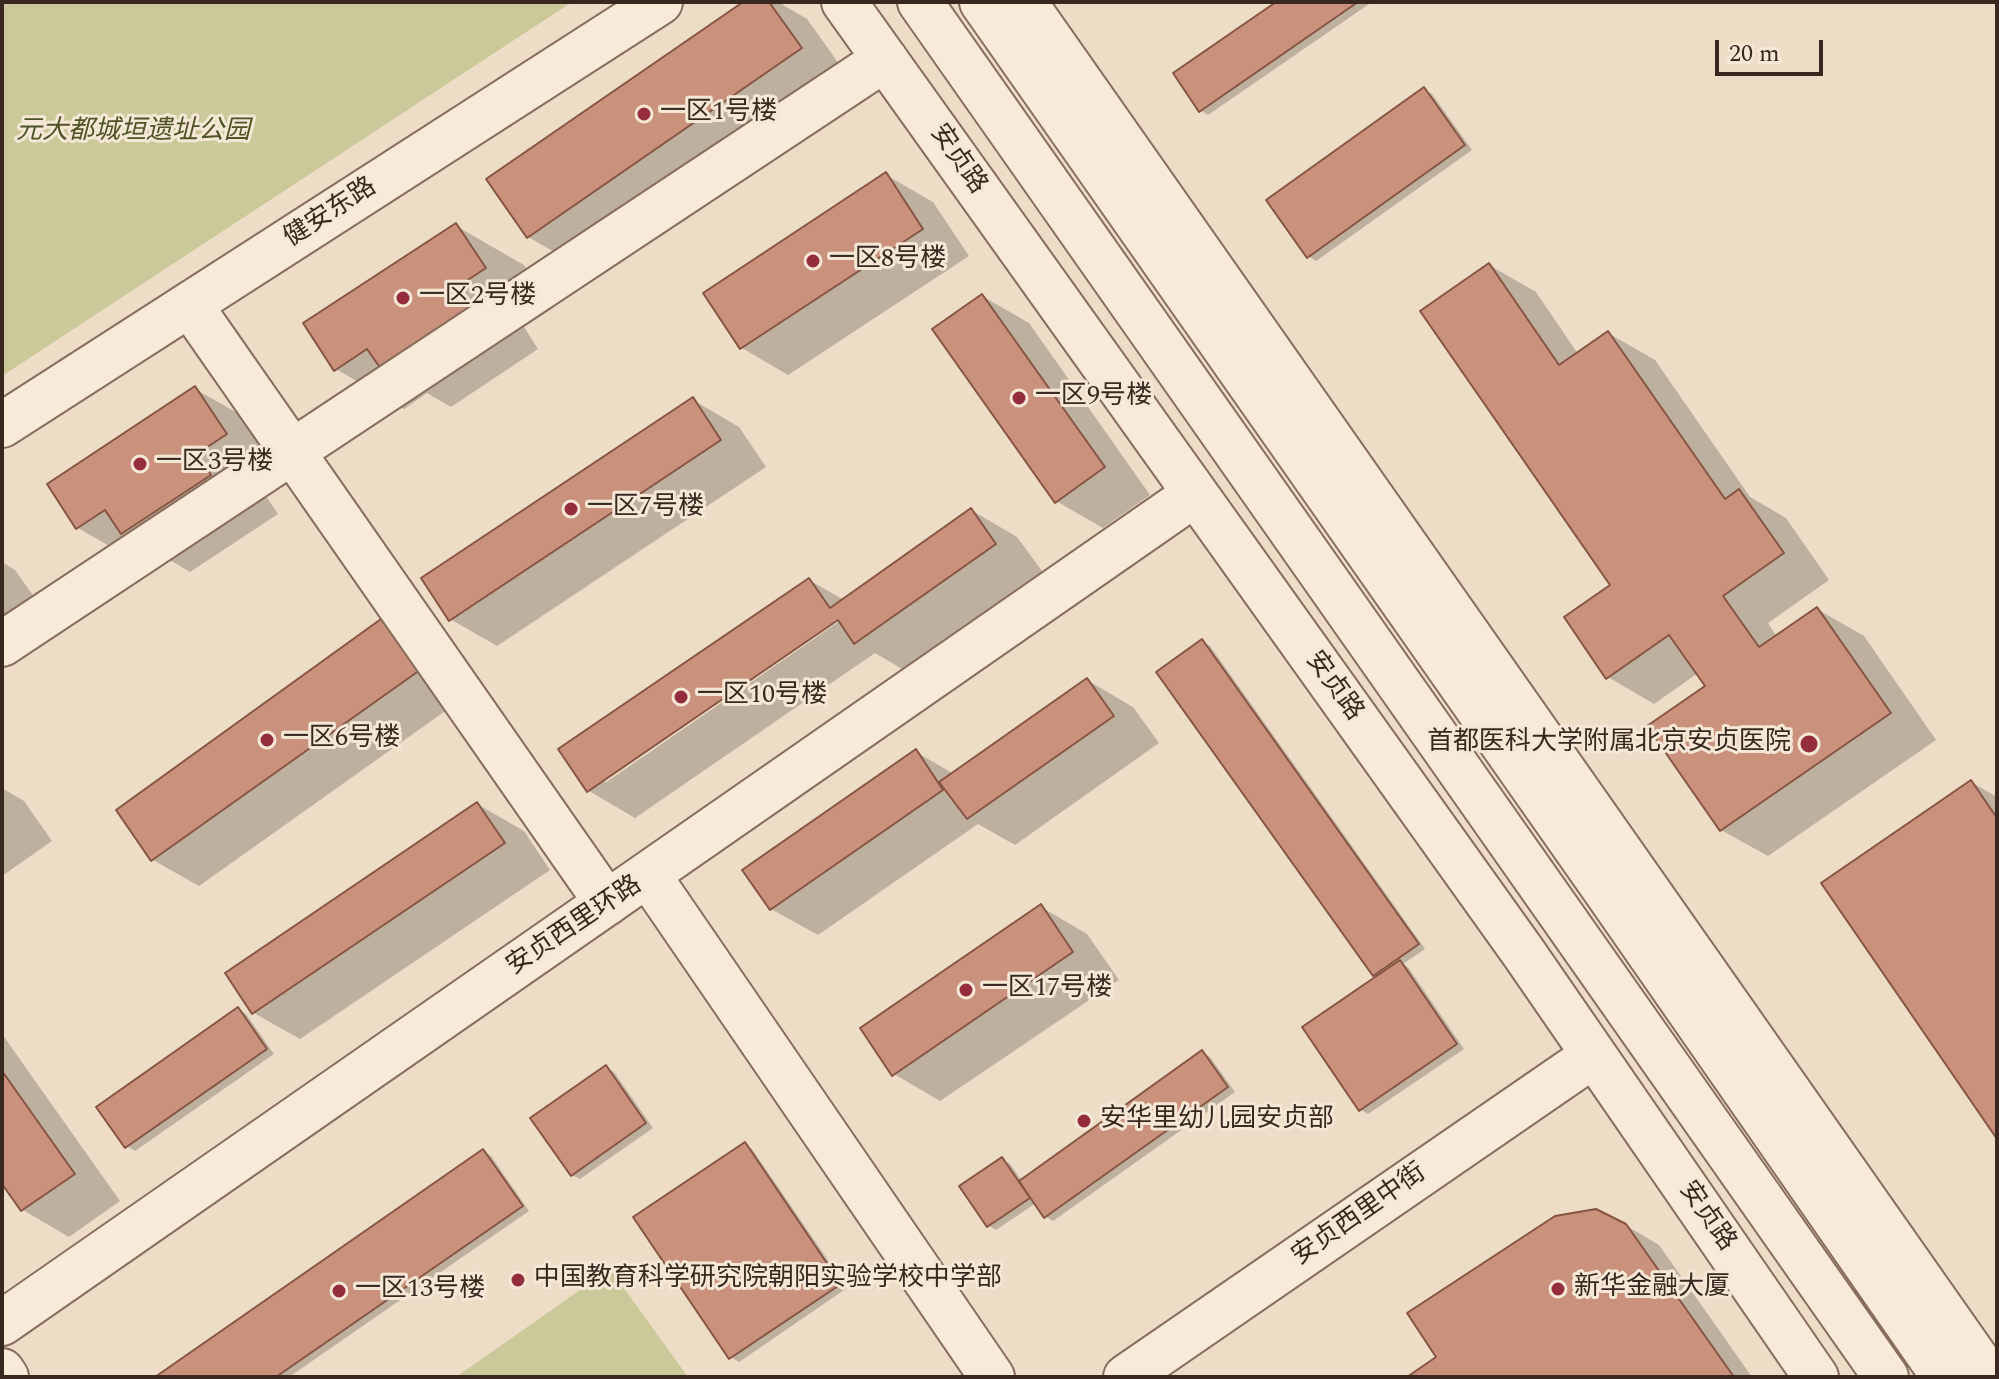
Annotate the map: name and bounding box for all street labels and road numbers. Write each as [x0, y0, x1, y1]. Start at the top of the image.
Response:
street label: 安贞路 [922, 119, 992, 201]
street label: 健安东路 [279, 173, 383, 255]
street label: 安贞路 [1297, 646, 1369, 728]
street label: 安贞西里环路 [502, 870, 648, 984]
street label: 安贞西里中街 [1287, 1158, 1433, 1274]
street label: 安贞路 [1671, 1176, 1741, 1258]

